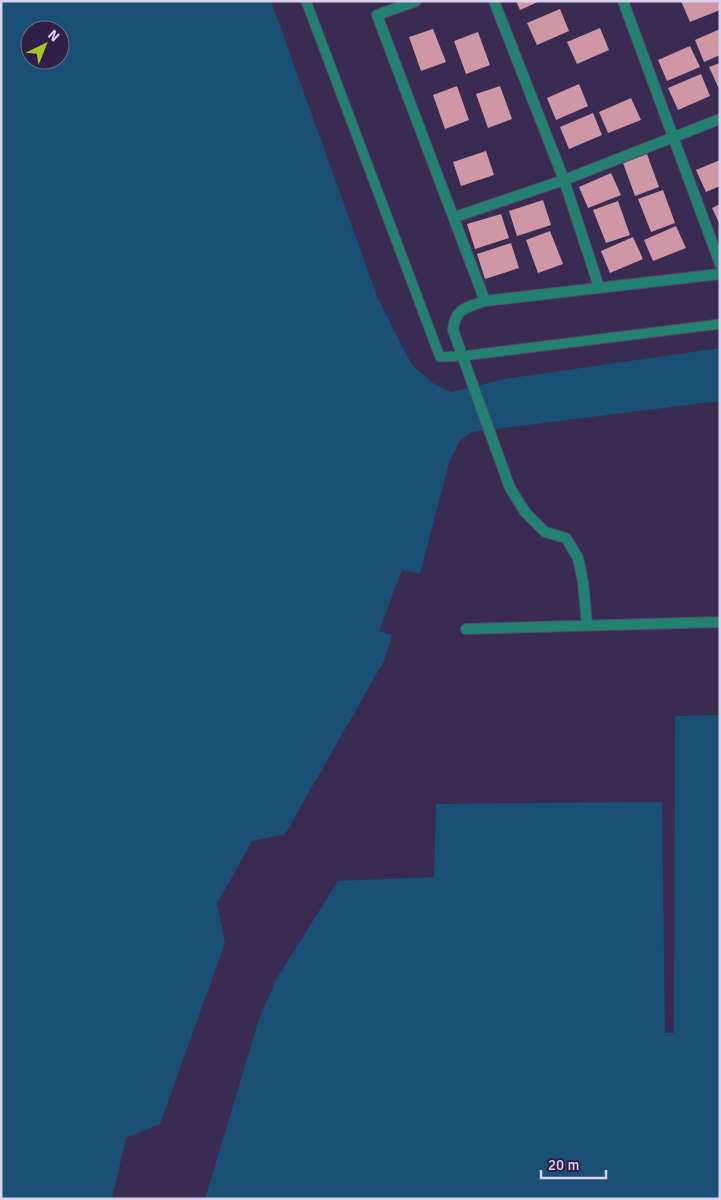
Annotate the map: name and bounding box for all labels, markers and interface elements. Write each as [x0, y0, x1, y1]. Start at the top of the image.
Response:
north arrow [20, 20, 70, 70]
text: N [44, 26, 63, 45]
scale bar [541, 1148, 606, 1180]
text: 20 m [548, 1156, 579, 1174]

